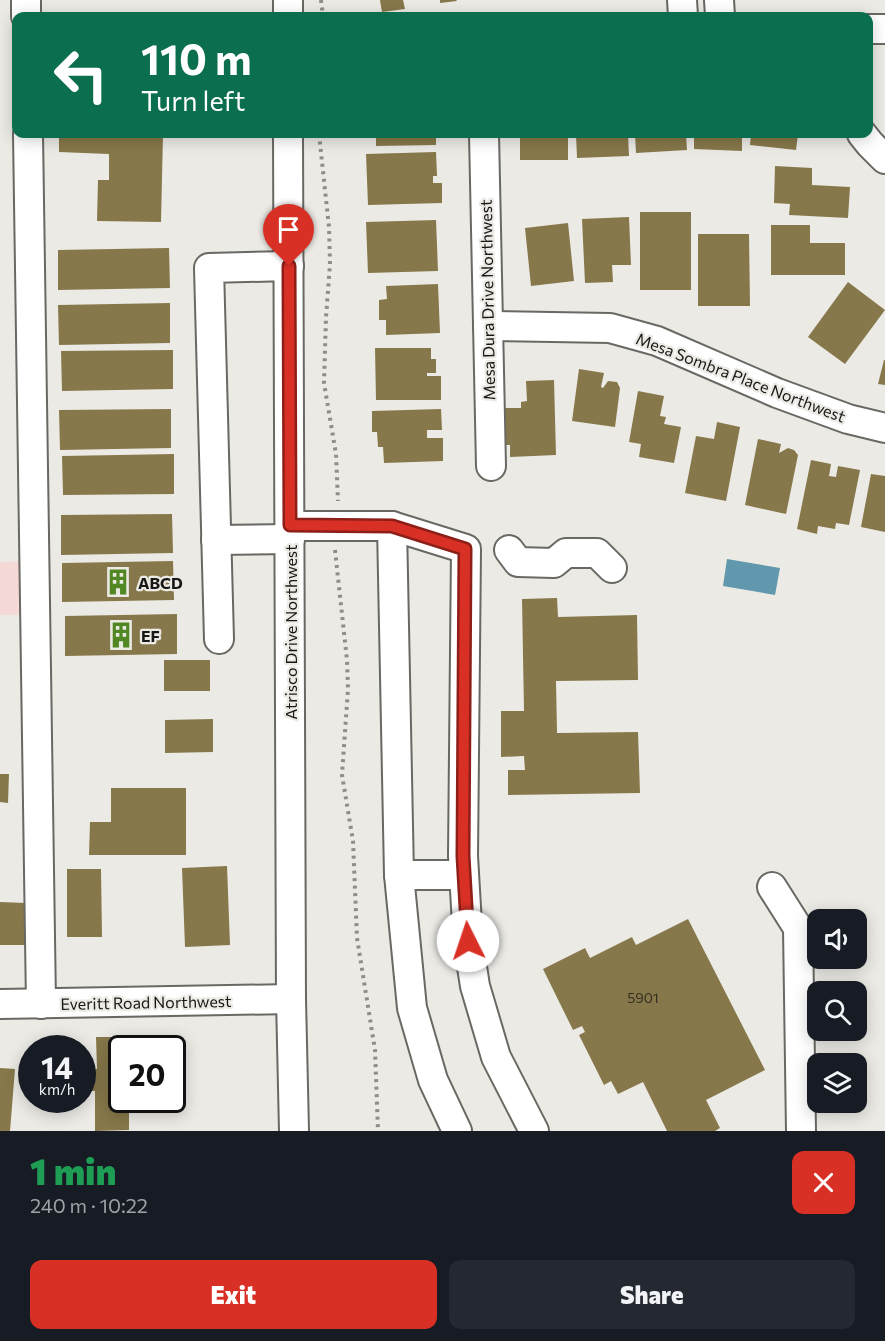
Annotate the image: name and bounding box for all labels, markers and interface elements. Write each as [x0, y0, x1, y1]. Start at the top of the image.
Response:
text: 110 m [141, 32, 252, 84]
icon: left [42, 36, 120, 114]
text: Turn left [141, 84, 245, 117]
street label: Mesa Dura Drive Northwest [476, 199, 498, 401]
pin [263, 204, 314, 266]
icon: arrive [272, 213, 305, 246]
street label: Mesa Sombra Place Northwest [634, 328, 849, 426]
street label: Atrisco Drive Northwest [281, 544, 300, 720]
building icon: ABCD [103, 567, 133, 597]
place label: ABCD [138, 573, 183, 592]
building icon: EF [106, 620, 136, 650]
place label: EF [141, 626, 160, 645]
position arrow [436, 909, 500, 973]
map controls [807, 909, 867, 1113]
button: sound [807, 909, 867, 969]
button: search [807, 981, 867, 1041]
house number: 5901 [627, 989, 659, 1006]
street label: Everitt Road Northwest [60, 991, 232, 1013]
speed limit sign: 20 [108, 1035, 186, 1113]
text: 14 [41, 1048, 73, 1085]
button: layers [807, 1053, 867, 1113]
text: km/h [39, 1080, 75, 1098]
text: 1 min [30, 1148, 116, 1192]
button: close [792, 1151, 855, 1214]
text: 240 m · 10:22 [30, 1193, 148, 1217]
button: Exit [30, 1260, 437, 1329]
button: Share [449, 1260, 855, 1329]

